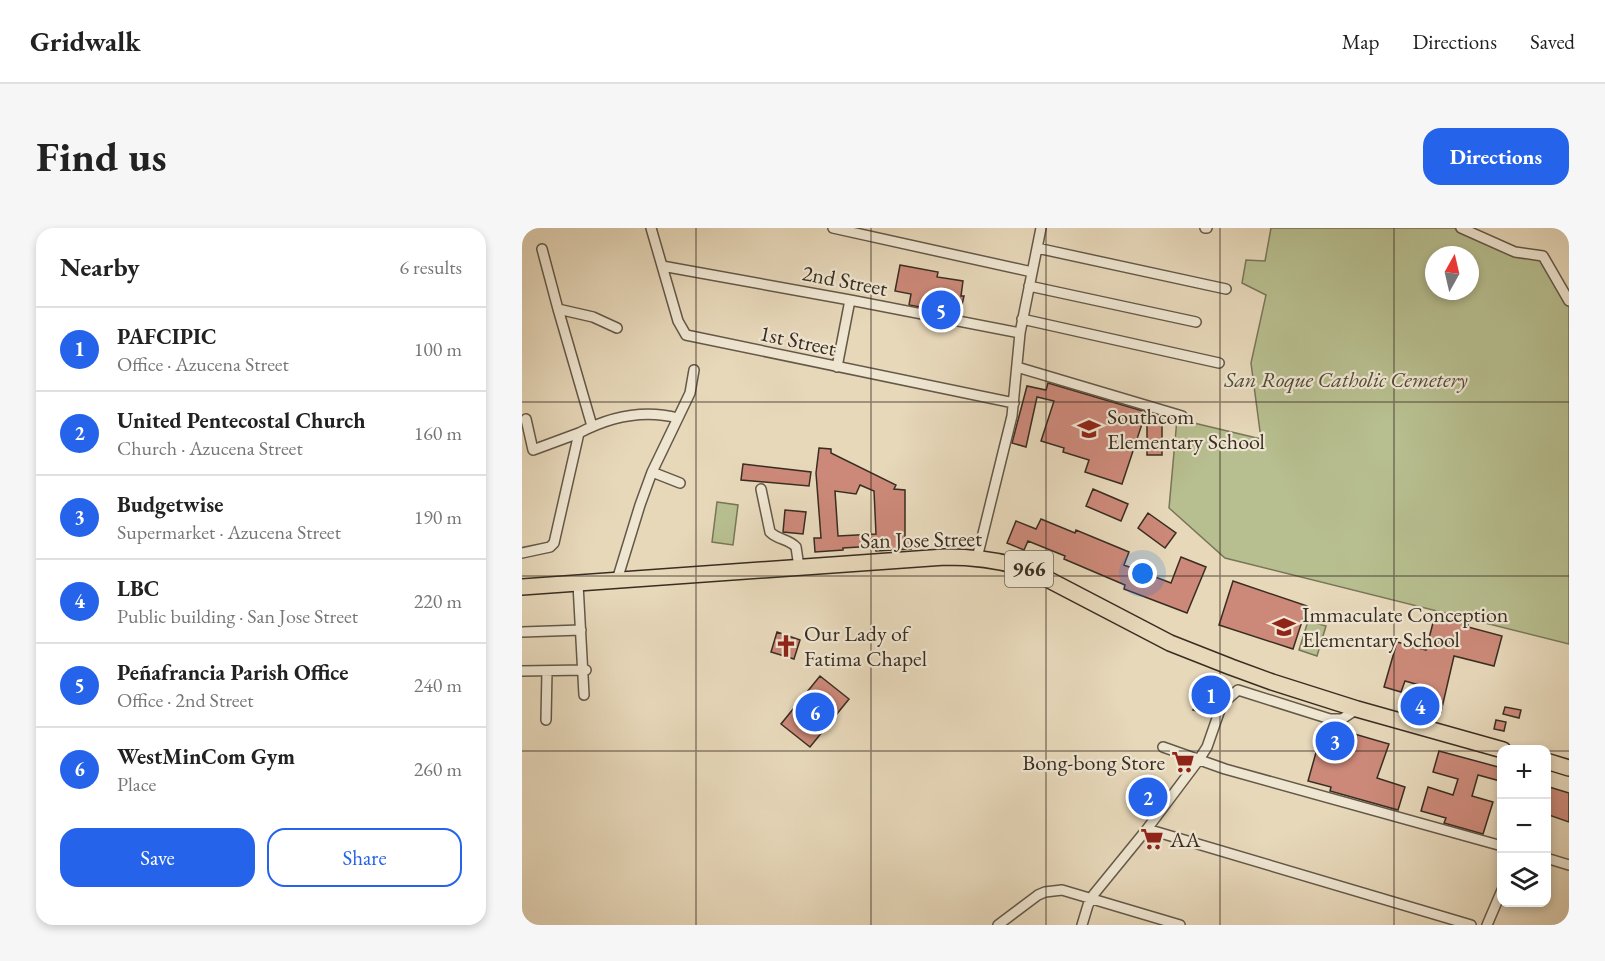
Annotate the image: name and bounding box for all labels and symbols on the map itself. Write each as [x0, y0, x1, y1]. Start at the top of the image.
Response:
north arrow [1425, 246, 1479, 300]
street label: 2nd Street [800, 258, 890, 303]
pin: 5 [922, 288, 960, 332]
street label: 1st Street [757, 318, 839, 363]
park label: San Roque Catholic Cemetery [1223, 365, 1468, 394]
place label: Southcom Elementary School [1107, 402, 1265, 456]
school or university icon: Southcom Elementary School [1076, 416, 1102, 442]
street label: San Jose Street [860, 524, 982, 555]
road number: 966 [1005, 551, 1053, 587]
your location [1128, 559, 1157, 588]
place label: Immaculate Conception Elementary School [1302, 600, 1509, 654]
school or university icon: Immaculate Conception Elementary School [1271, 614, 1297, 640]
place label: Our Lady of Fatima Chapel [804, 619, 927, 673]
church icon: Our Lady of Fatima Chapel [773, 633, 799, 659]
pin: 1 [1192, 672, 1230, 718]
pin: 4 [1400, 684, 1440, 728]
pin: 6 [796, 690, 834, 734]
pin: 3 [1316, 718, 1354, 764]
place label: Bong-bong Store [1022, 748, 1165, 777]
supermarket icon: Bong-bong Store [1170, 749, 1196, 775]
pin: 2 [1128, 774, 1168, 820]
place label: AA [1169, 825, 1201, 854]
supermarket icon: AA [1139, 826, 1165, 852]

